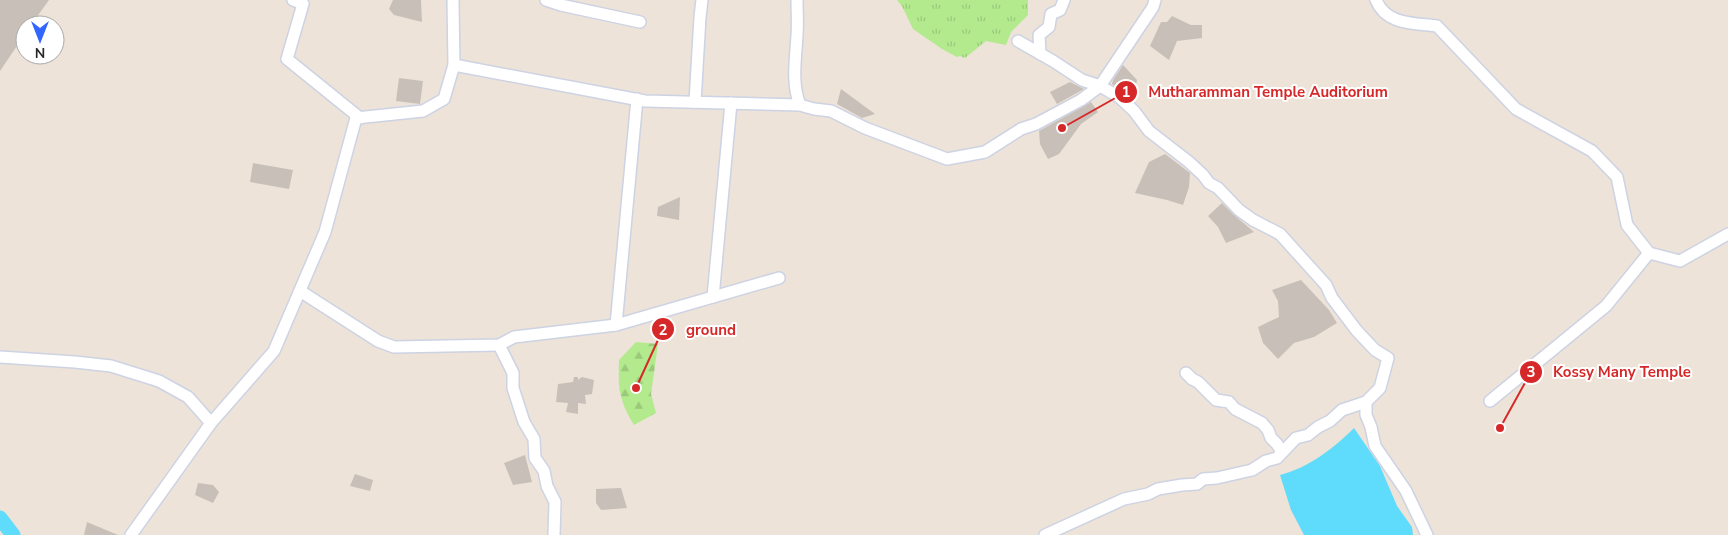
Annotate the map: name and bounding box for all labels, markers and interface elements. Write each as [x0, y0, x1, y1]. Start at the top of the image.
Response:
north arrow [15, 15, 65, 65]
text: N [35, 43, 45, 62]
callout: Mutharamman Temple Auditorium [1113, 77, 1398, 107]
text: 1 [1121, 82, 1131, 102]
text: Mutharamman Temple Auditorium [1148, 82, 1388, 102]
callout: ground [651, 314, 746, 344]
text: 2 [658, 320, 668, 340]
text: ground [686, 320, 736, 340]
callout: Kossy Many Temple [1518, 357, 1701, 387]
text: 3 [1526, 362, 1536, 382]
text: Kossy Many Temple [1553, 362, 1691, 382]

